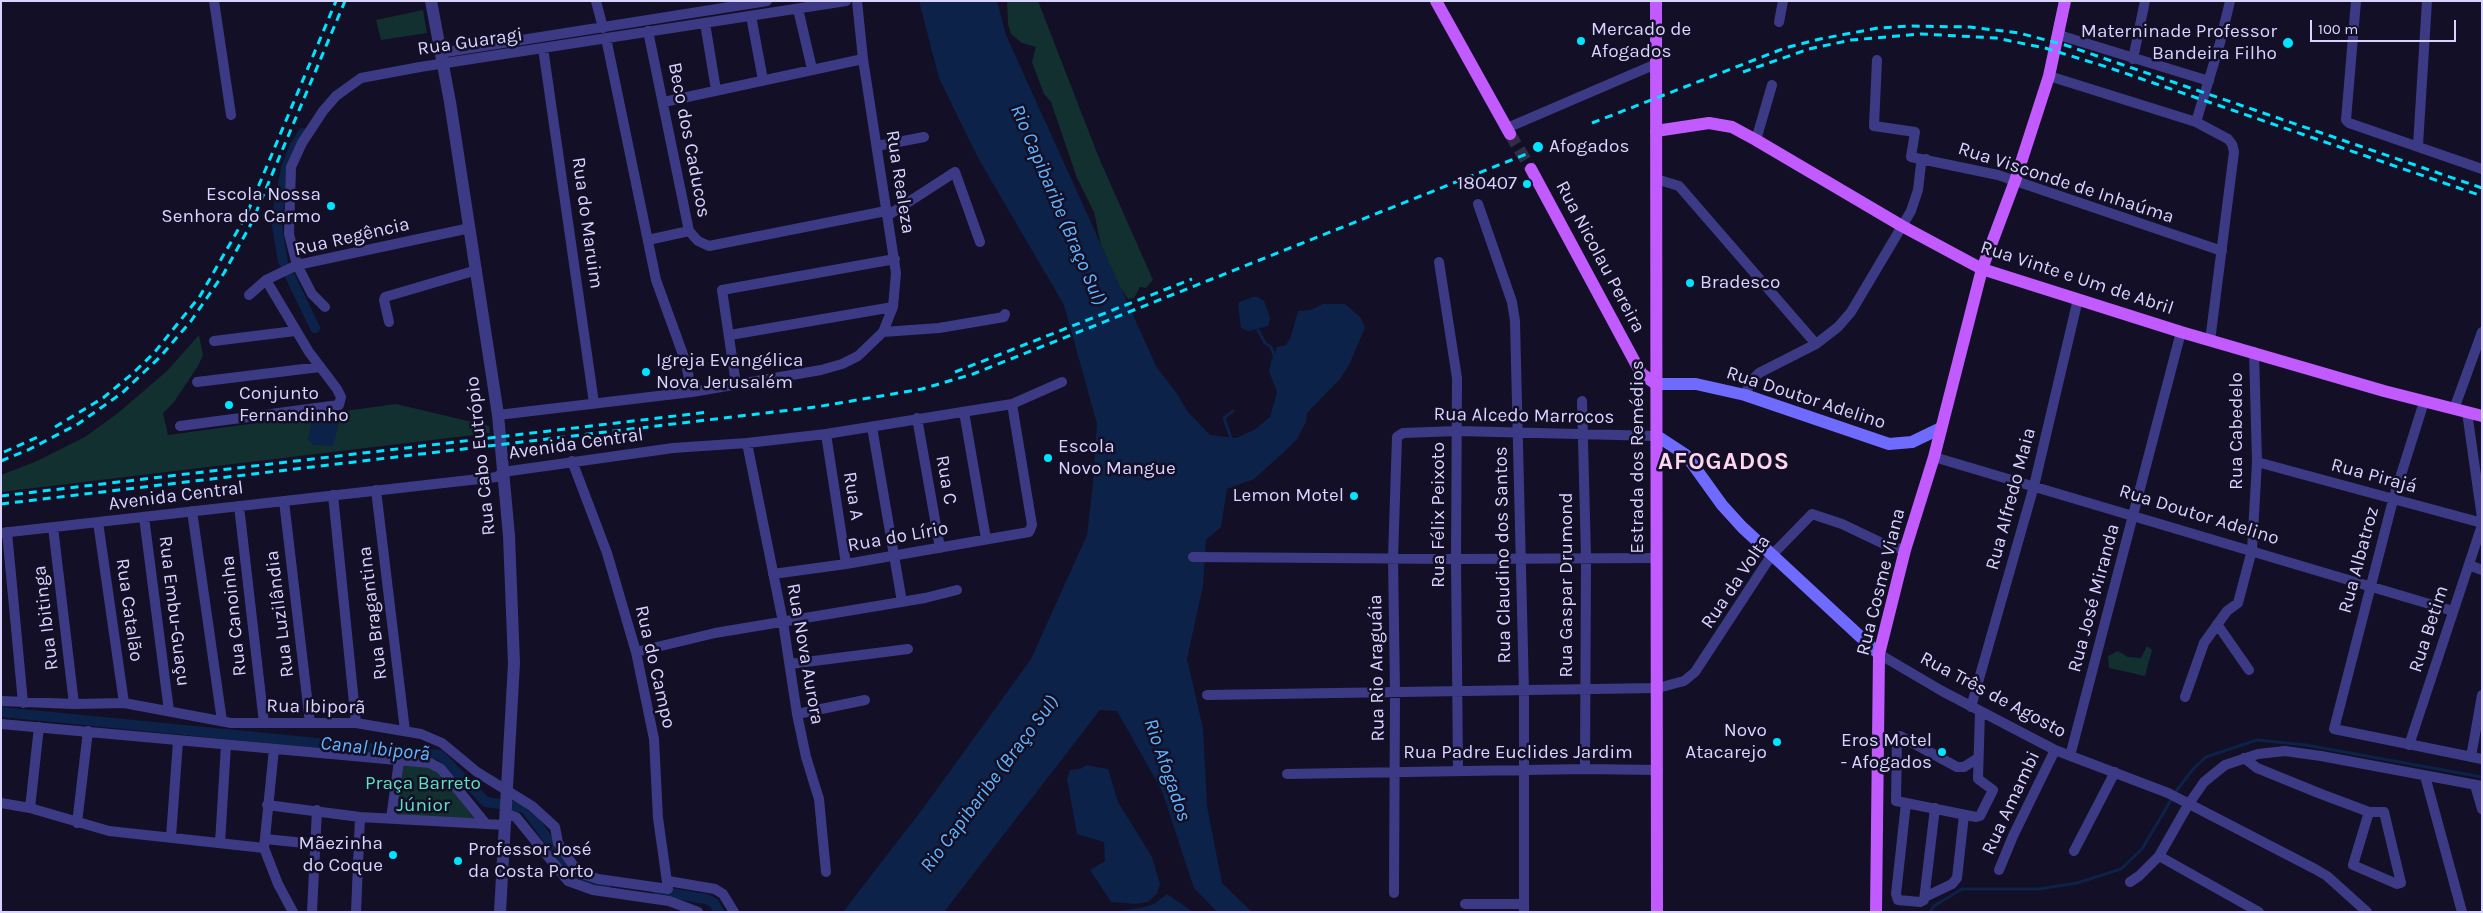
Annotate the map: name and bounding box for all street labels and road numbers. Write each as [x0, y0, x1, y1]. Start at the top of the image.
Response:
street label: Rua Guaragi [416, 23, 524, 61]
street label: Beco dos Caducos [663, 61, 715, 219]
street label: Rua Realeza [881, 129, 919, 235]
street label: Rua Visconde de Inhaúma [1955, 137, 2177, 229]
street label: Rua do Maruim [566, 156, 608, 290]
street label: Rua Nicolau Pereira [1550, 177, 1650, 337]
street label: Rua Regência [292, 213, 412, 261]
street label: Rua Vinte e Um de Abril [1977, 236, 2177, 320]
street label: Estrada dos Remédios [1627, 360, 1649, 554]
street label: Rua Doutor Adelino [1723, 361, 1889, 435]
street label: Rua Cabedelo [2226, 372, 2248, 490]
street label: Rua Cabo Eutrópio [461, 375, 501, 537]
street label: Rua Alcedo Marrocos [1433, 403, 1615, 429]
street label: Avenida Central [507, 423, 645, 465]
street label: Rua Alfredo Maia [1981, 425, 2041, 573]
street label: Rua Félix Peixoto [1428, 442, 1450, 588]
street label: Rua Claudino dos Santos [1490, 446, 1516, 664]
street label: Rua C [930, 454, 962, 506]
street label: Rua Pirajá [2329, 454, 2419, 498]
street label: Rua A [838, 470, 868, 522]
street label: Avenida Central [107, 476, 245, 516]
street label: Rua Doutor Adelino [2116, 480, 2282, 550]
street label: Rua Gaspar Drumond [1556, 492, 1578, 678]
street label: Rua Albatroz [2334, 504, 2384, 616]
street label: Rua Cosme Viana [1852, 506, 1910, 658]
street label: Rua do Lírio [846, 517, 950, 557]
street label: Rua José Miranda [2063, 521, 2125, 675]
street label: Rua da Volta [1696, 531, 1776, 633]
street label: Rua Embu-Guaçu [153, 534, 195, 688]
street label: Rua Bragantina [353, 545, 393, 681]
street label: Rua Luzilândia [261, 549, 299, 679]
street label: Rua Canoinha [216, 555, 252, 677]
street label: Rua Catalão [110, 557, 148, 663]
street label: Rua Ibitinga [28, 564, 64, 672]
street label: Rua Nova Aurora [781, 582, 829, 726]
street label: Rua Betim [2404, 583, 2454, 675]
street label: Rua Rio Araguáia [1364, 594, 1390, 742]
street label: Rua do Campo [630, 603, 680, 731]
street label: Rua Três de Agosto [1916, 647, 2070, 743]
street label: Rua Ibiporã [266, 695, 366, 719]
street label: Rua Padre Euclides Jardim [1403, 742, 1633, 764]
street label: Rua Amambi [1977, 747, 2045, 859]

